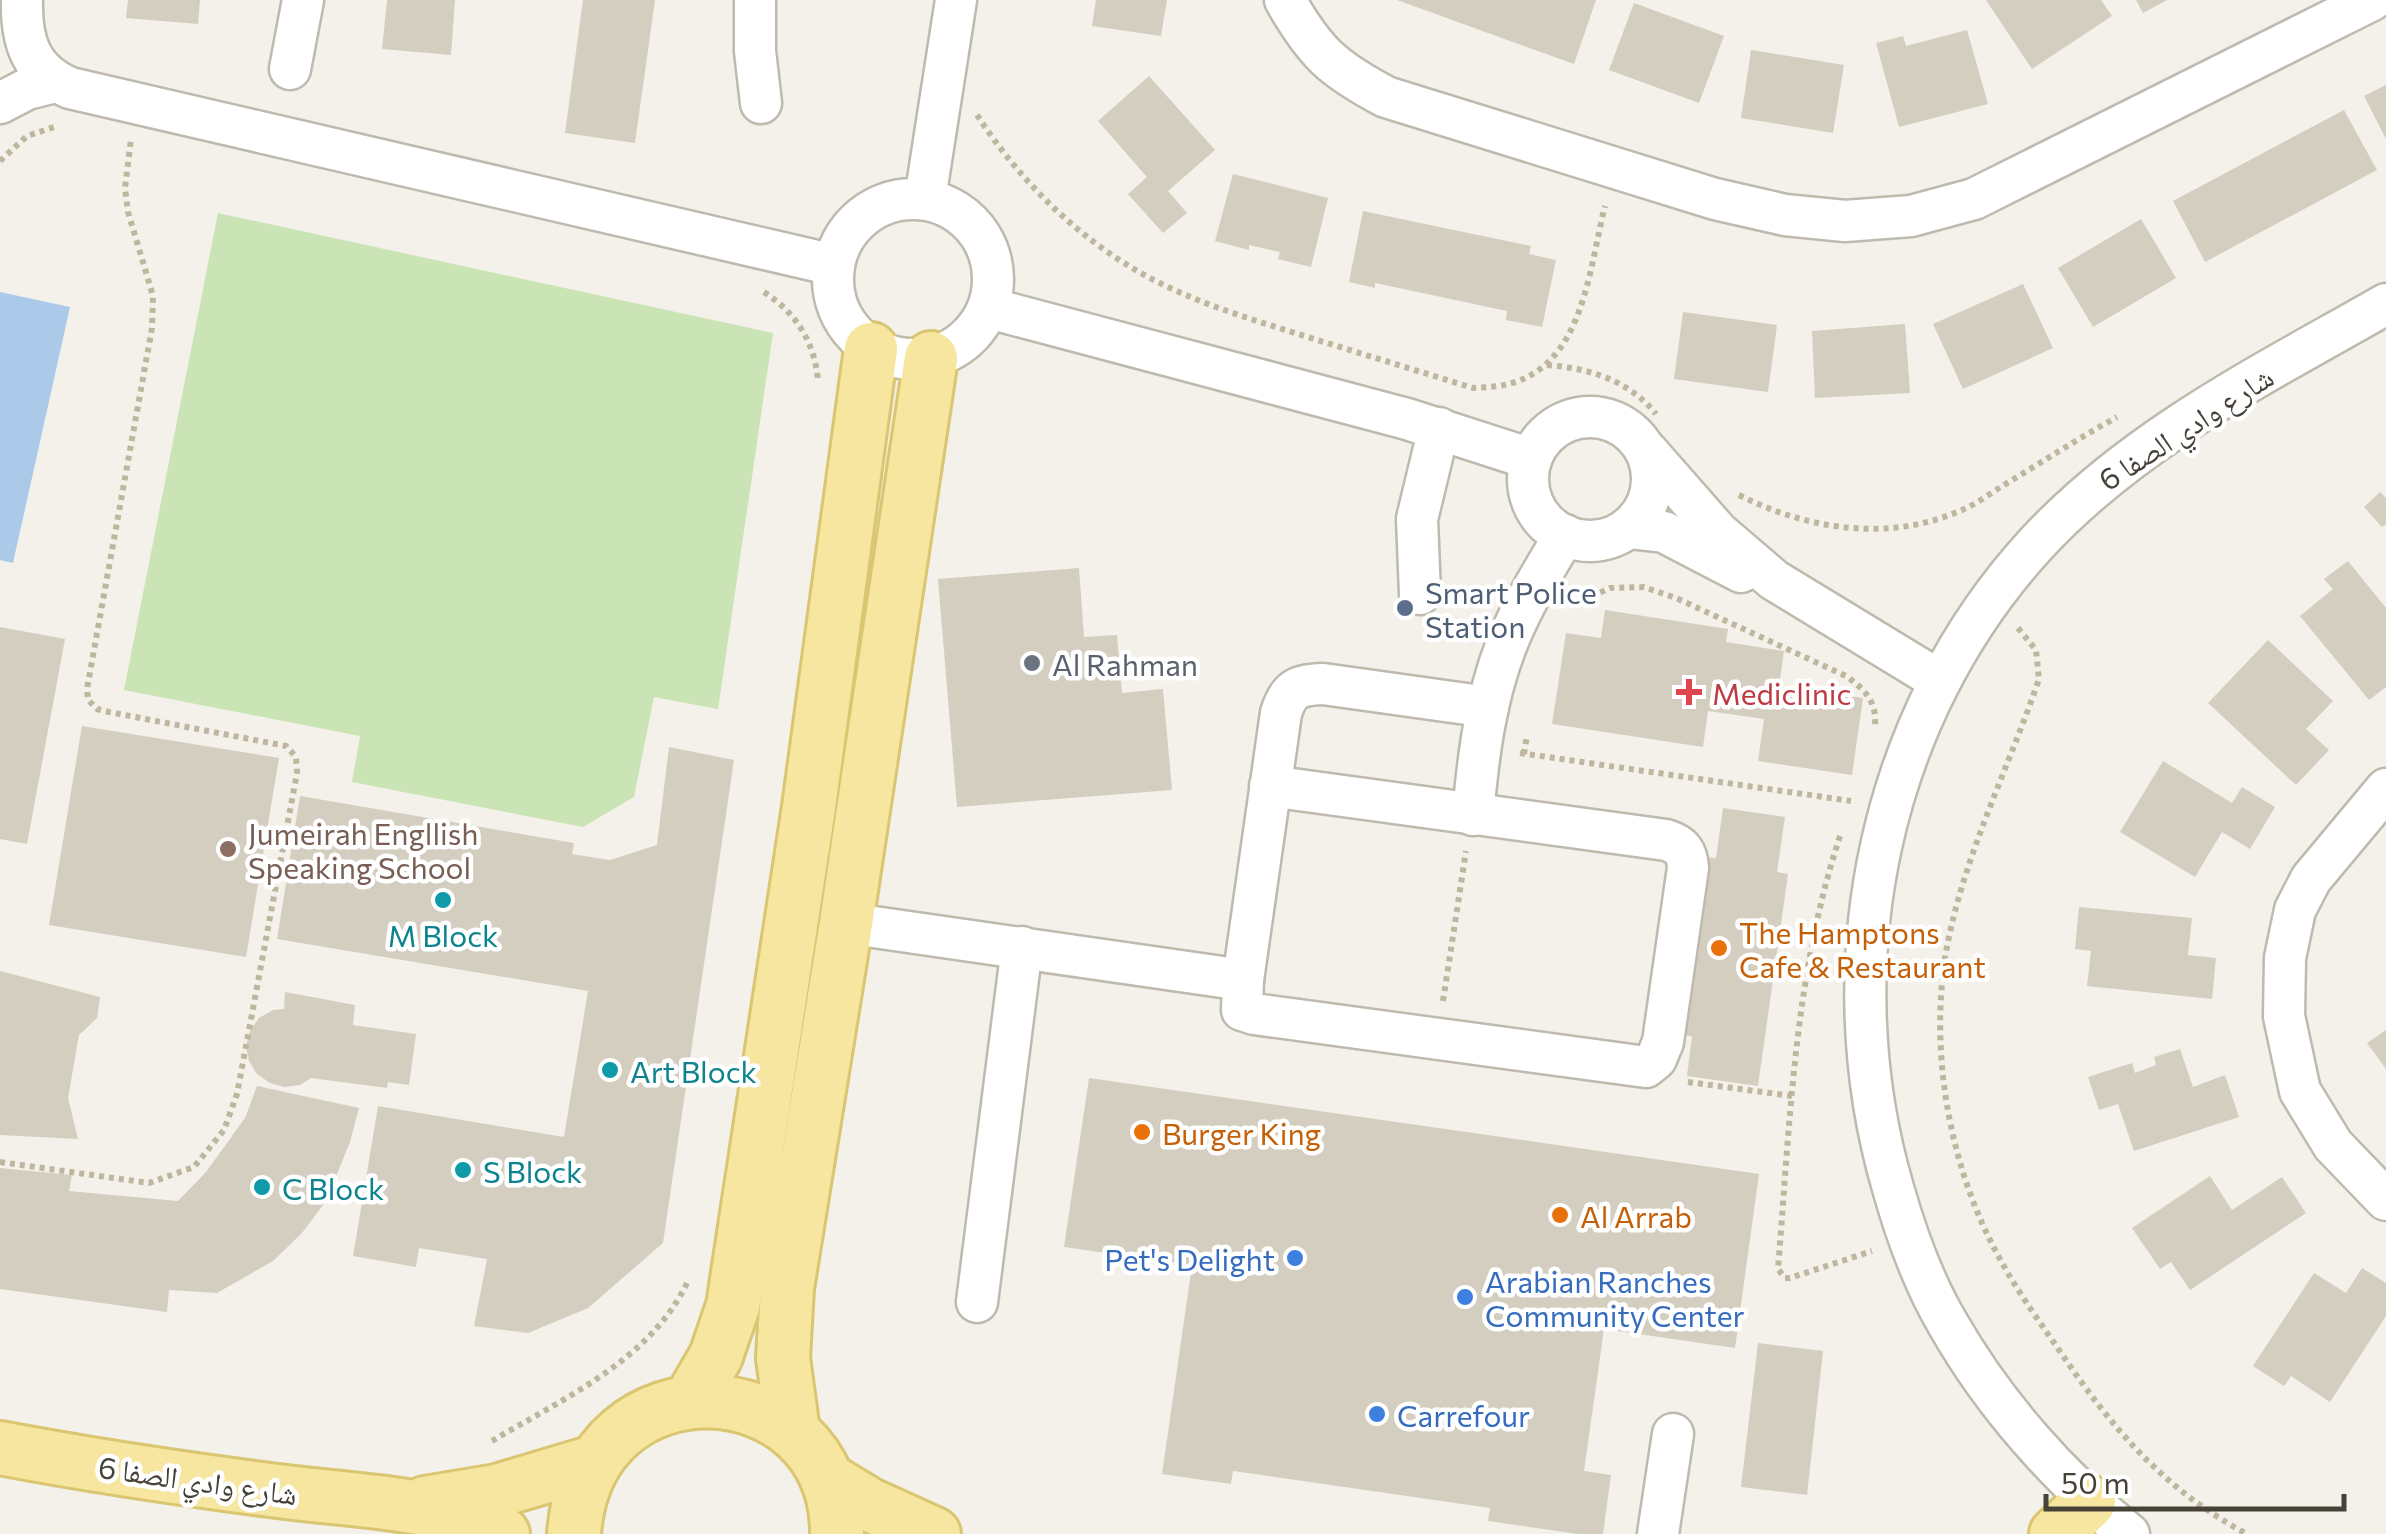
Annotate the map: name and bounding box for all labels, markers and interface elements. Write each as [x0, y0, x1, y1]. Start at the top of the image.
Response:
street label: شارع وادي الصفا 6 [2091, 357, 2283, 504]
place label: Smart Police Station [1425, 573, 1597, 644]
marker: Smart Police Station [1394, 597, 1416, 619]
place label: Al Rahman [1052, 645, 1198, 682]
marker: Al Rahman [1021, 652, 1043, 674]
place label: Mediclinic [1712, 674, 1851, 711]
marker: Mediclinic [1676, 679, 1702, 705]
place label: Jumeirah Engllish Speaking School [248, 814, 479, 885]
marker: Jumeirah Engllish Speaking School [217, 838, 239, 860]
marker: M Block [432, 889, 454, 911]
place label: The Hamptons Cafe & Restaurant [1739, 913, 1986, 984]
place label: M Block [388, 916, 498, 953]
marker: The Hamptons Cafe & Restaurant [1708, 937, 1730, 959]
place label: Art Block [630, 1052, 757, 1089]
marker: Art Block [599, 1059, 621, 1081]
place label: Burger King [1162, 1114, 1321, 1151]
marker: Burger King [1131, 1121, 1153, 1143]
place label: S Block [483, 1152, 582, 1189]
marker: S Block [452, 1159, 474, 1181]
place label: C Block [282, 1169, 384, 1206]
marker: C Block [251, 1176, 273, 1198]
place label: Al Arrab [1580, 1197, 1692, 1234]
marker: Al Arrab [1549, 1204, 1571, 1226]
place label: Pet's Delight [1104, 1240, 1275, 1277]
marker: Pet's Delight [1284, 1247, 1306, 1269]
place label: Arabian Ranches Community Center [1485, 1262, 1745, 1333]
marker: Arabian Ranches Community Center [1454, 1286, 1476, 1308]
place label: Carrefour [1397, 1396, 1530, 1433]
marker: Carrefour [1366, 1403, 1388, 1425]
street label: شارع وادي الصفا 6 [95, 1447, 300, 1519]
scale bar [2046, 1449, 2344, 1511]
text: 50 m [2061, 1463, 2130, 1500]

